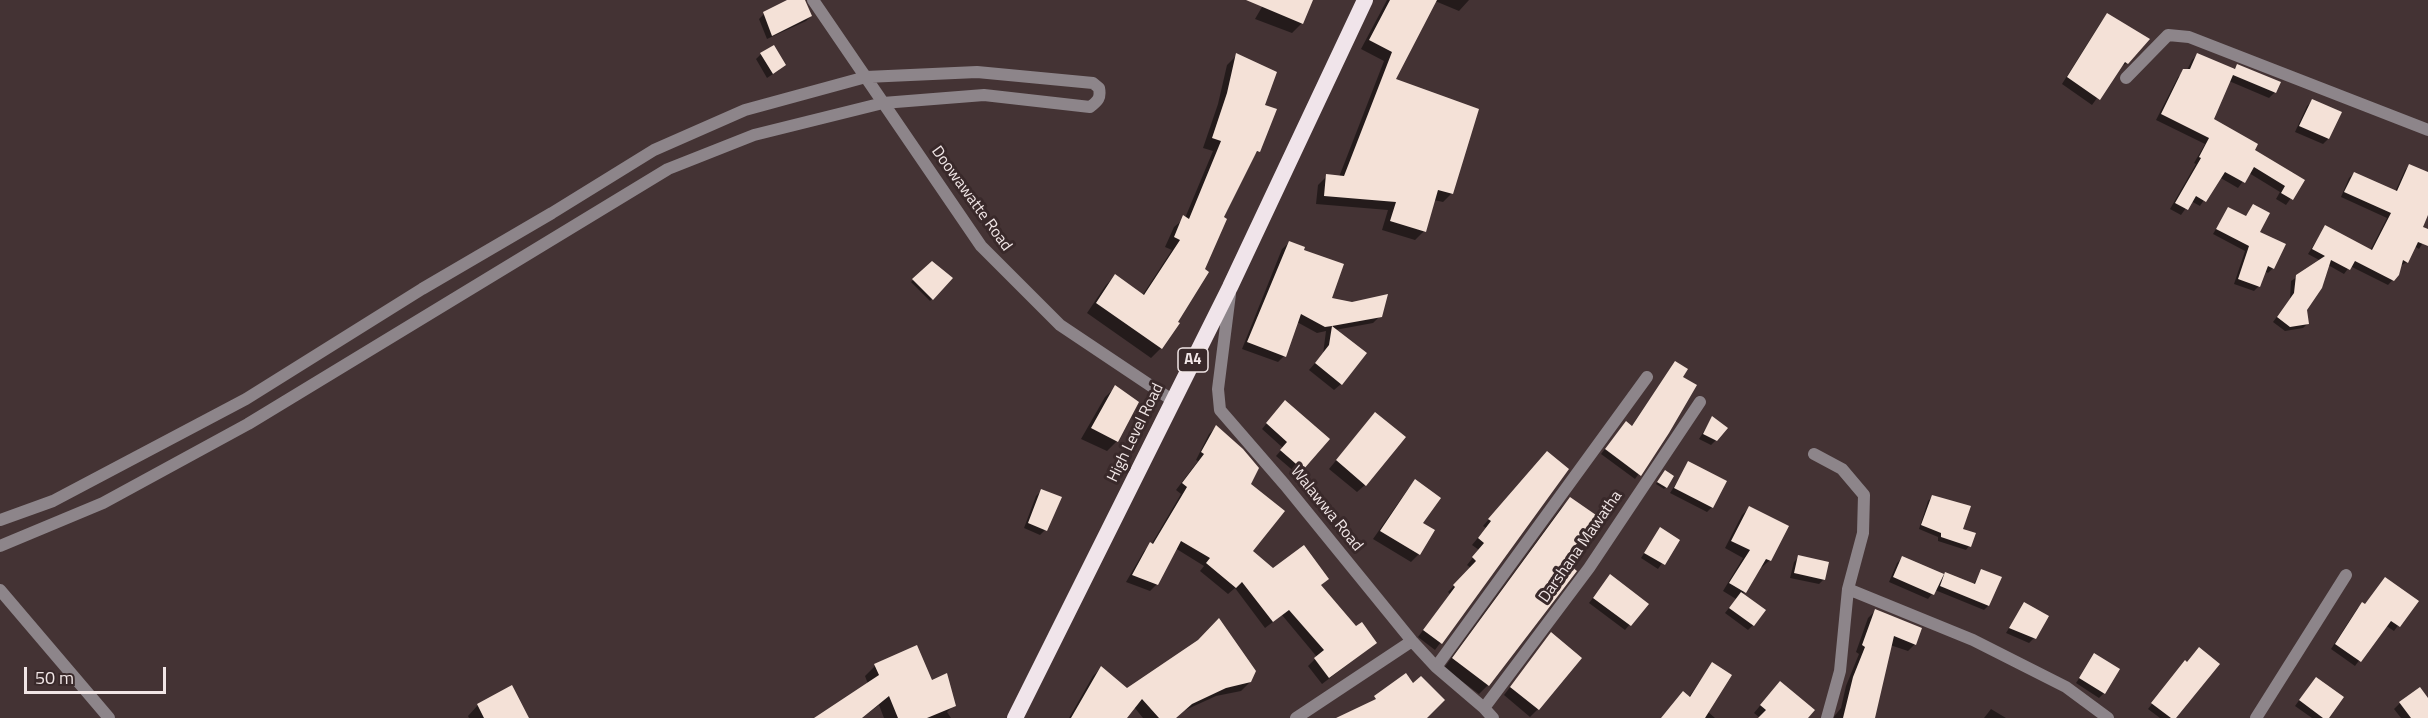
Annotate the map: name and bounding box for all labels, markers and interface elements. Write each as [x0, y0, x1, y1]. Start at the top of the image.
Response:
street label: Doowawatte Road [927, 143, 1015, 255]
road number: A4 [1178, 348, 1208, 372]
street label: High Level Road [1104, 380, 1168, 486]
street label: Walawwa Road [1286, 462, 1366, 556]
street label: Darshana Mawatha [1535, 487, 1627, 607]
scale bar [27, 655, 170, 693]
text: 50 m [35, 664, 74, 691]

